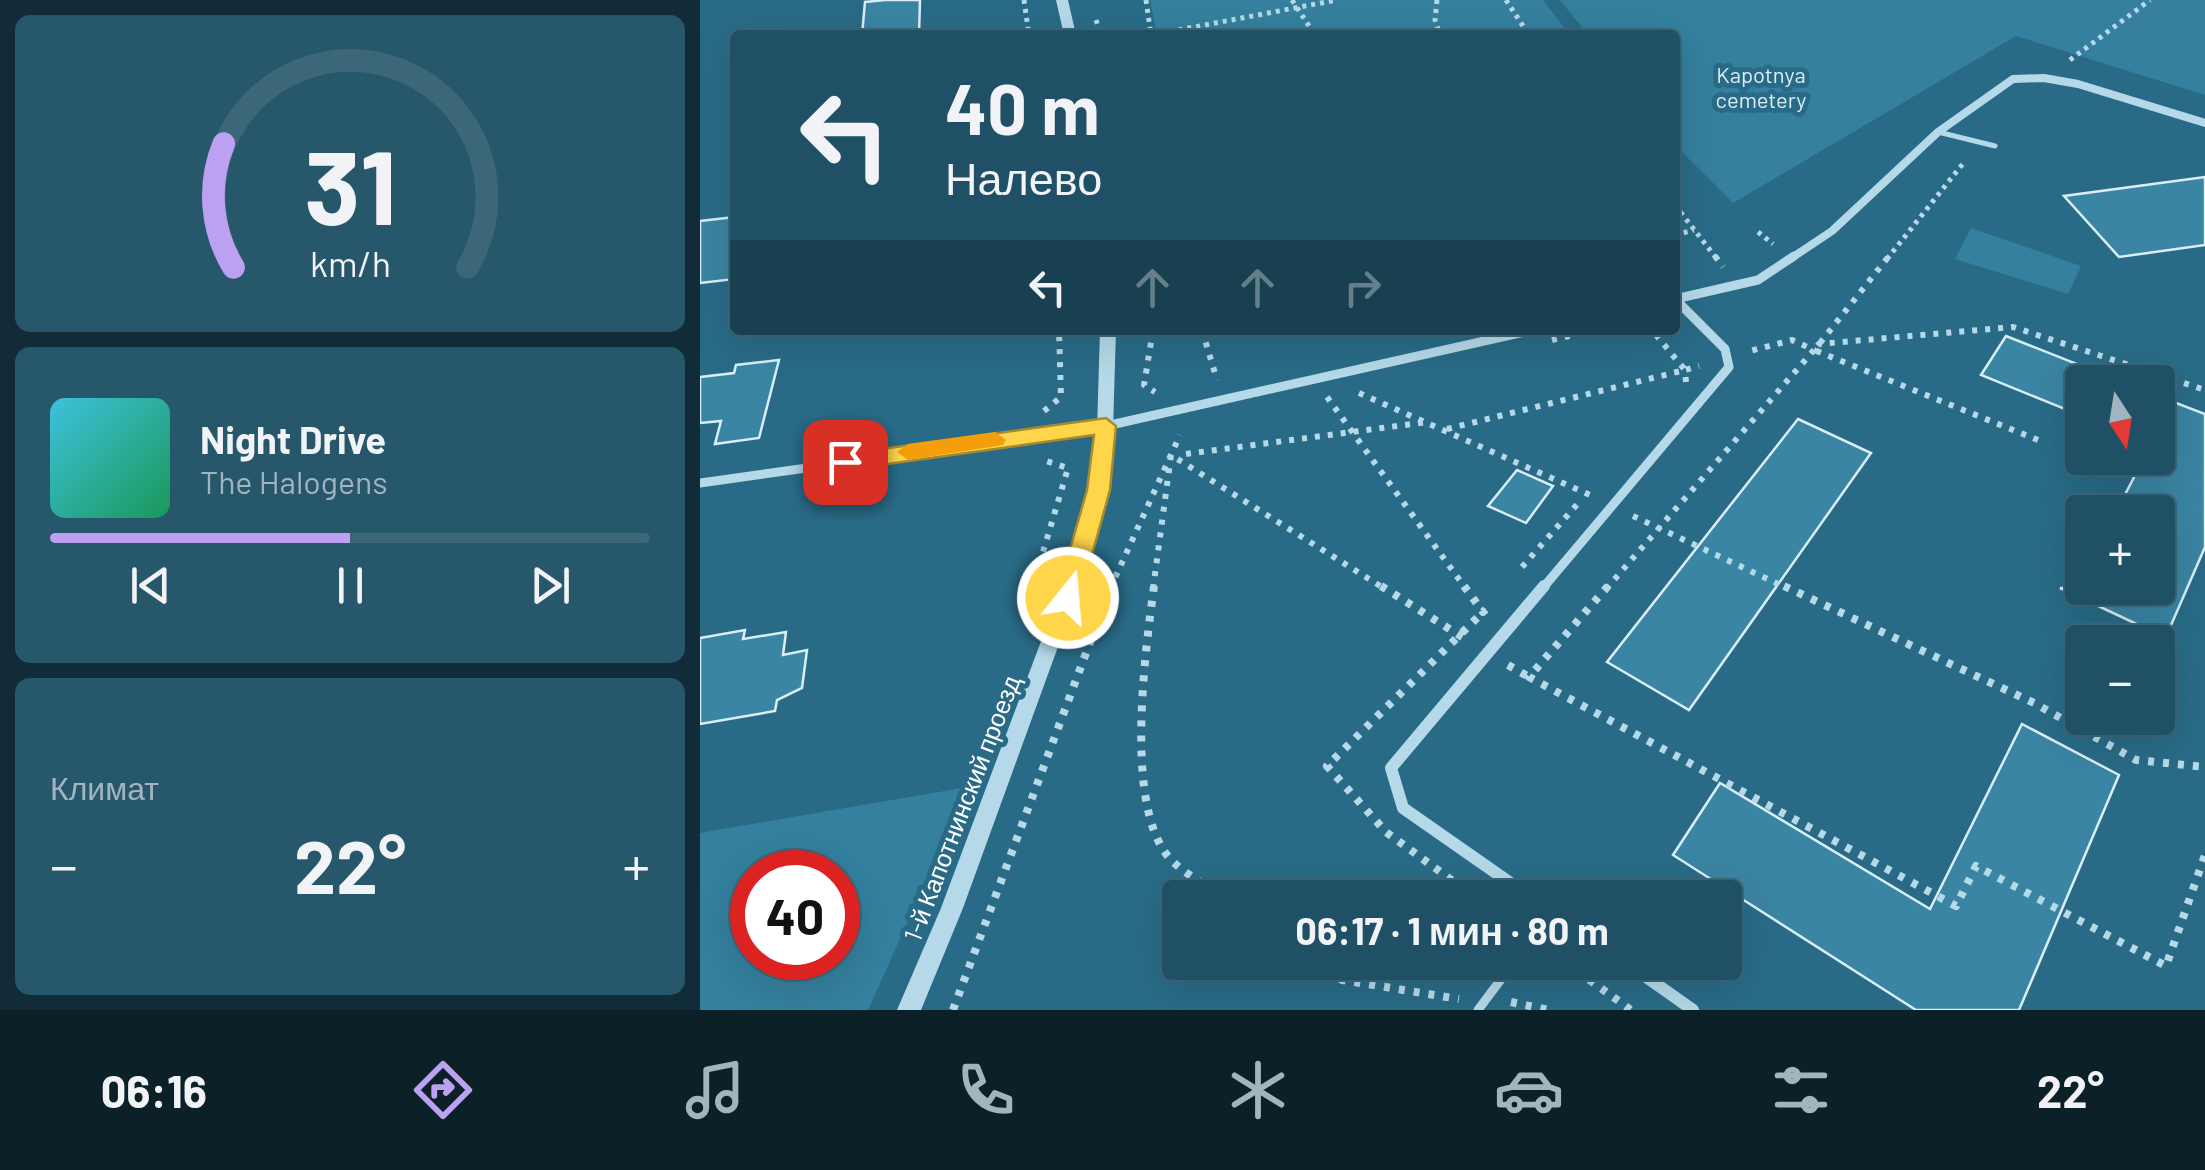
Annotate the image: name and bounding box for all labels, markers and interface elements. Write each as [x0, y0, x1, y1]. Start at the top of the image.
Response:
park label: Kapotnya cemetery [1716, 61, 1806, 112]
text: 40 m [945, 65, 1100, 149]
icon: left [780, 70, 910, 200]
text: 31 [304, 121, 396, 246]
text: Налево [945, 150, 1102, 204]
text: km/h [310, 241, 390, 284]
icon: left [1020, 260, 1075, 315]
icon: ahead [1125, 260, 1180, 315]
icon: ahead [1230, 260, 1285, 315]
icon: right [1335, 260, 1390, 315]
north arrow [2065, 365, 2175, 475]
map controls [2065, 365, 2175, 735]
text: Night Drive [200, 416, 386, 462]
pin [803, 420, 888, 505]
icon: arrive [818, 435, 873, 490]
text: The Halogens [200, 462, 388, 500]
button: + [2065, 495, 2175, 605]
position arrow [1016, 546, 1120, 650]
icon: previous [123, 558, 178, 613]
icon: pause [323, 558, 378, 613]
icon: next [523, 558, 578, 613]
button: − [2065, 625, 2175, 735]
street label: 1-й Капотнинский проезд [896, 670, 1026, 945]
text: Климат [50, 768, 159, 806]
text: 22° [294, 819, 406, 909]
text: − [50, 831, 78, 897]
text: + [622, 831, 650, 897]
speed limit sign: 40 [730, 850, 860, 980]
text: 06:17 · 1 мин · 80 m [1295, 907, 1609, 953]
icon: directions [408, 1055, 478, 1125]
icon: music [680, 1055, 750, 1125]
icon: phone [951, 1055, 1021, 1125]
icon: climate [1223, 1055, 1293, 1125]
icon: car [1494, 1055, 1564, 1125]
icon: filters [1766, 1055, 1836, 1125]
text: 06:16 [101, 1063, 207, 1117]
text: 22° [2037, 1063, 2104, 1117]

